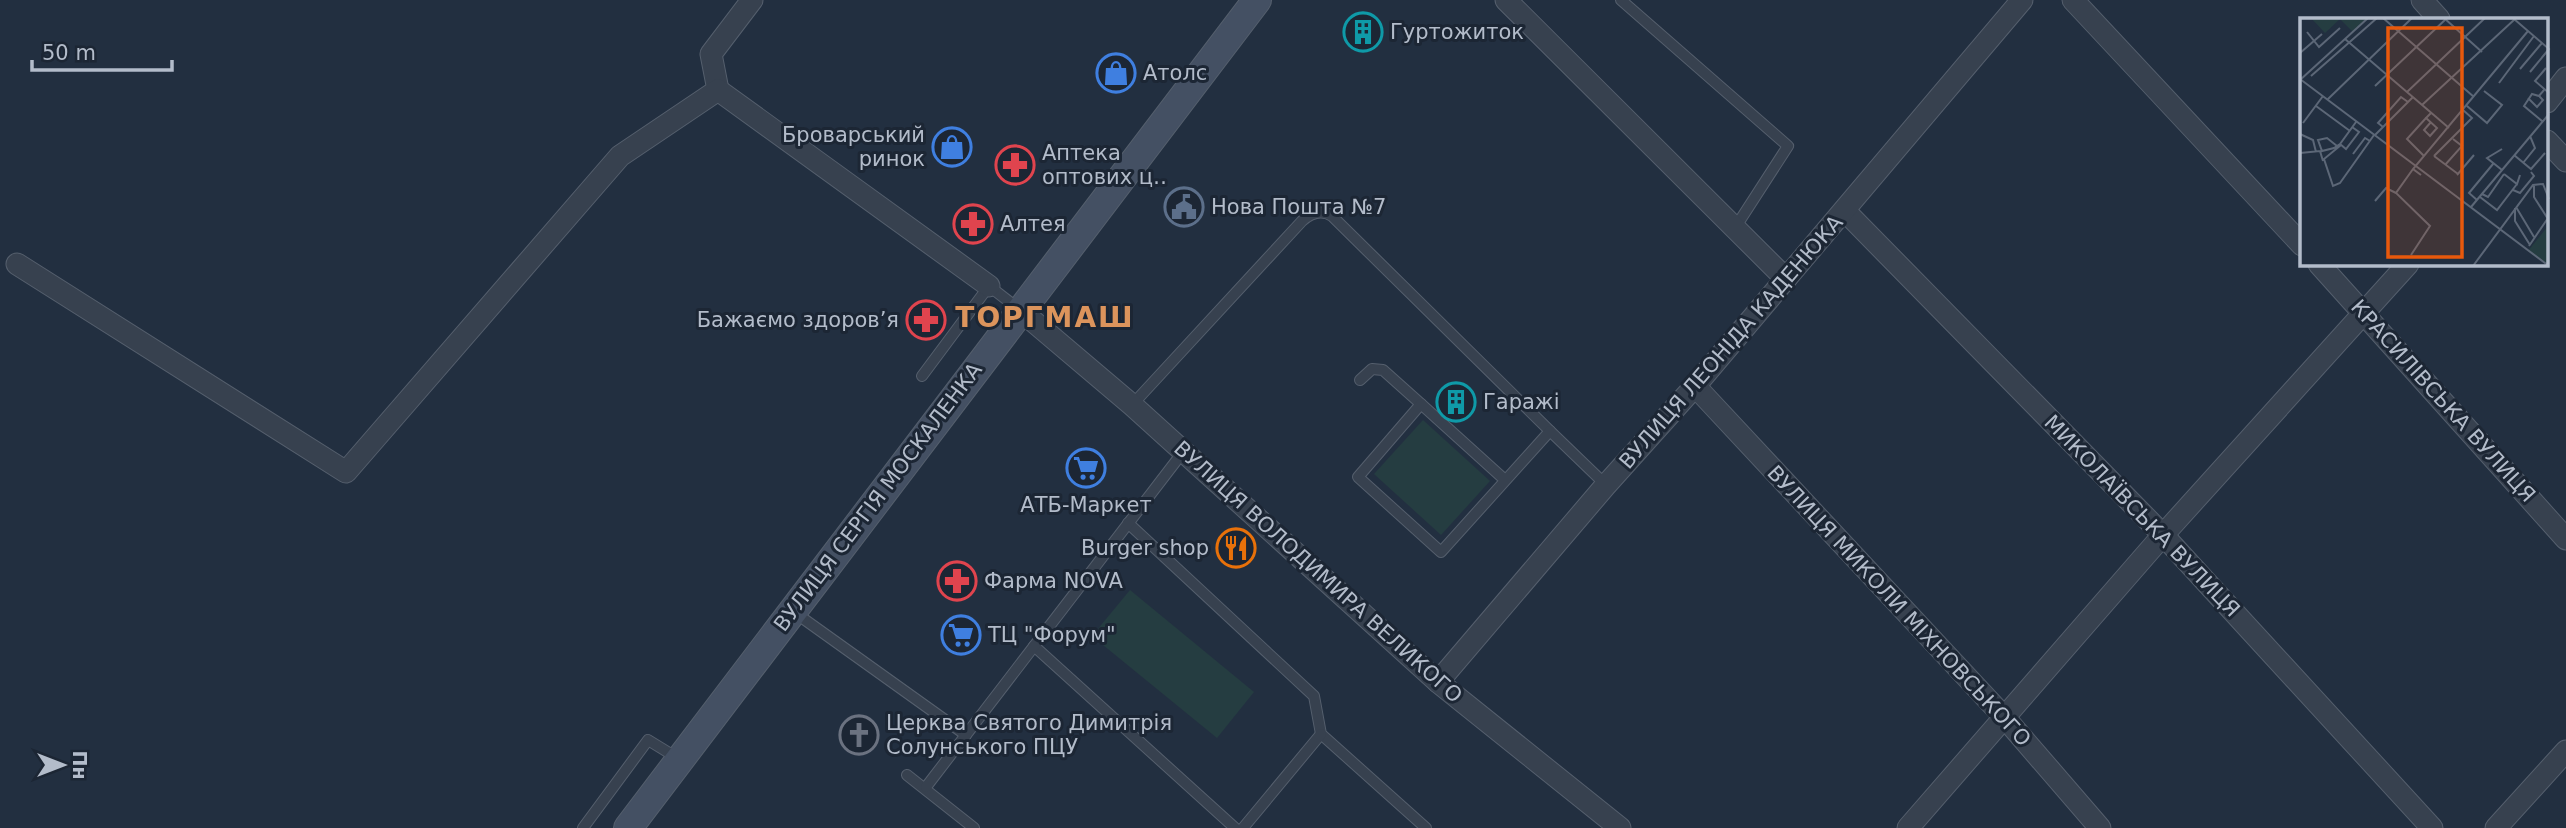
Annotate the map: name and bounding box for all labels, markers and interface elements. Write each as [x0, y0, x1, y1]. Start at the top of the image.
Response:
building icon: Гуртожиток [1342, 11, 1384, 53]
inset map [2300, 18, 2548, 266]
place label: Гуртожиток [1390, 20, 1524, 44]
scale bar [32, 28, 172, 72]
text: 50 m [42, 41, 96, 65]
shop icon: Атолс [1095, 52, 1137, 94]
place label: Атолс [1143, 61, 1207, 85]
place label: Броварський ринок [782, 123, 925, 171]
shop icon: Броварський ринок [931, 126, 973, 168]
place label: Аптека оптових ц‥ [1042, 141, 1167, 189]
pharmacy icon: Аптека оптових ц‥ [994, 144, 1036, 186]
public building icon: Нова Пошта №7 [1163, 186, 1205, 228]
place label: Нова Пошта №7 [1211, 195, 1386, 219]
pharmacy icon: Алтея [952, 203, 994, 245]
street label: ВУЛИЦЯ ЛЕОНІДА КАДЕНЮКА [1614, 210, 1848, 474]
place label: Алтея [1000, 212, 1066, 236]
street label: КРАСИЛІВСЬКА ВУЛИЦЯ [2346, 295, 2540, 507]
pharmacy icon: Бажаємо здоровʼя [905, 299, 947, 341]
district label: ТОРГМАШ [955, 301, 1135, 334]
place label: Бажаємо здоровʼя [697, 308, 899, 332]
street label: ВУЛИЦЯ СЕРГІЯ МОСКАЛЕНКА [769, 358, 987, 636]
building icon: Гаражі [1435, 381, 1477, 423]
place label: Гаражі [1483, 390, 1560, 414]
street label: МИКОЛАЇВСЬКА ВУЛИЦЯ [2039, 410, 2245, 622]
street label: ВУЛИЦЯ ВОЛОДИМИРА ВЕЛИКОГО [1169, 436, 1467, 708]
supermarket icon: АТБ-Маркет [1065, 447, 1107, 489]
street label: ВУЛИЦЯ МИКОЛИ МІХНОВСЬКОГО [1762, 461, 2036, 751]
place label: АТБ-Маркет [1020, 493, 1152, 517]
restaurant icon: Burger shop [1215, 527, 1257, 569]
place label: Burger shop [1081, 536, 1209, 560]
pharmacy icon: Фарма NOVA [936, 560, 978, 602]
place label: Фарма NOVA [984, 569, 1124, 593]
supermarket icon: ТЦ "Форум" [940, 614, 982, 656]
place label: ТЦ "Форум" [987, 623, 1116, 647]
place label: Церква Святого Димитрія Солунського ПЦУ [886, 711, 1172, 759]
church icon: Церква Святого Димитрія Солунського ПЦУ [838, 714, 880, 756]
north arrow [28, 730, 98, 800]
text: Пн [69, 750, 91, 780]

